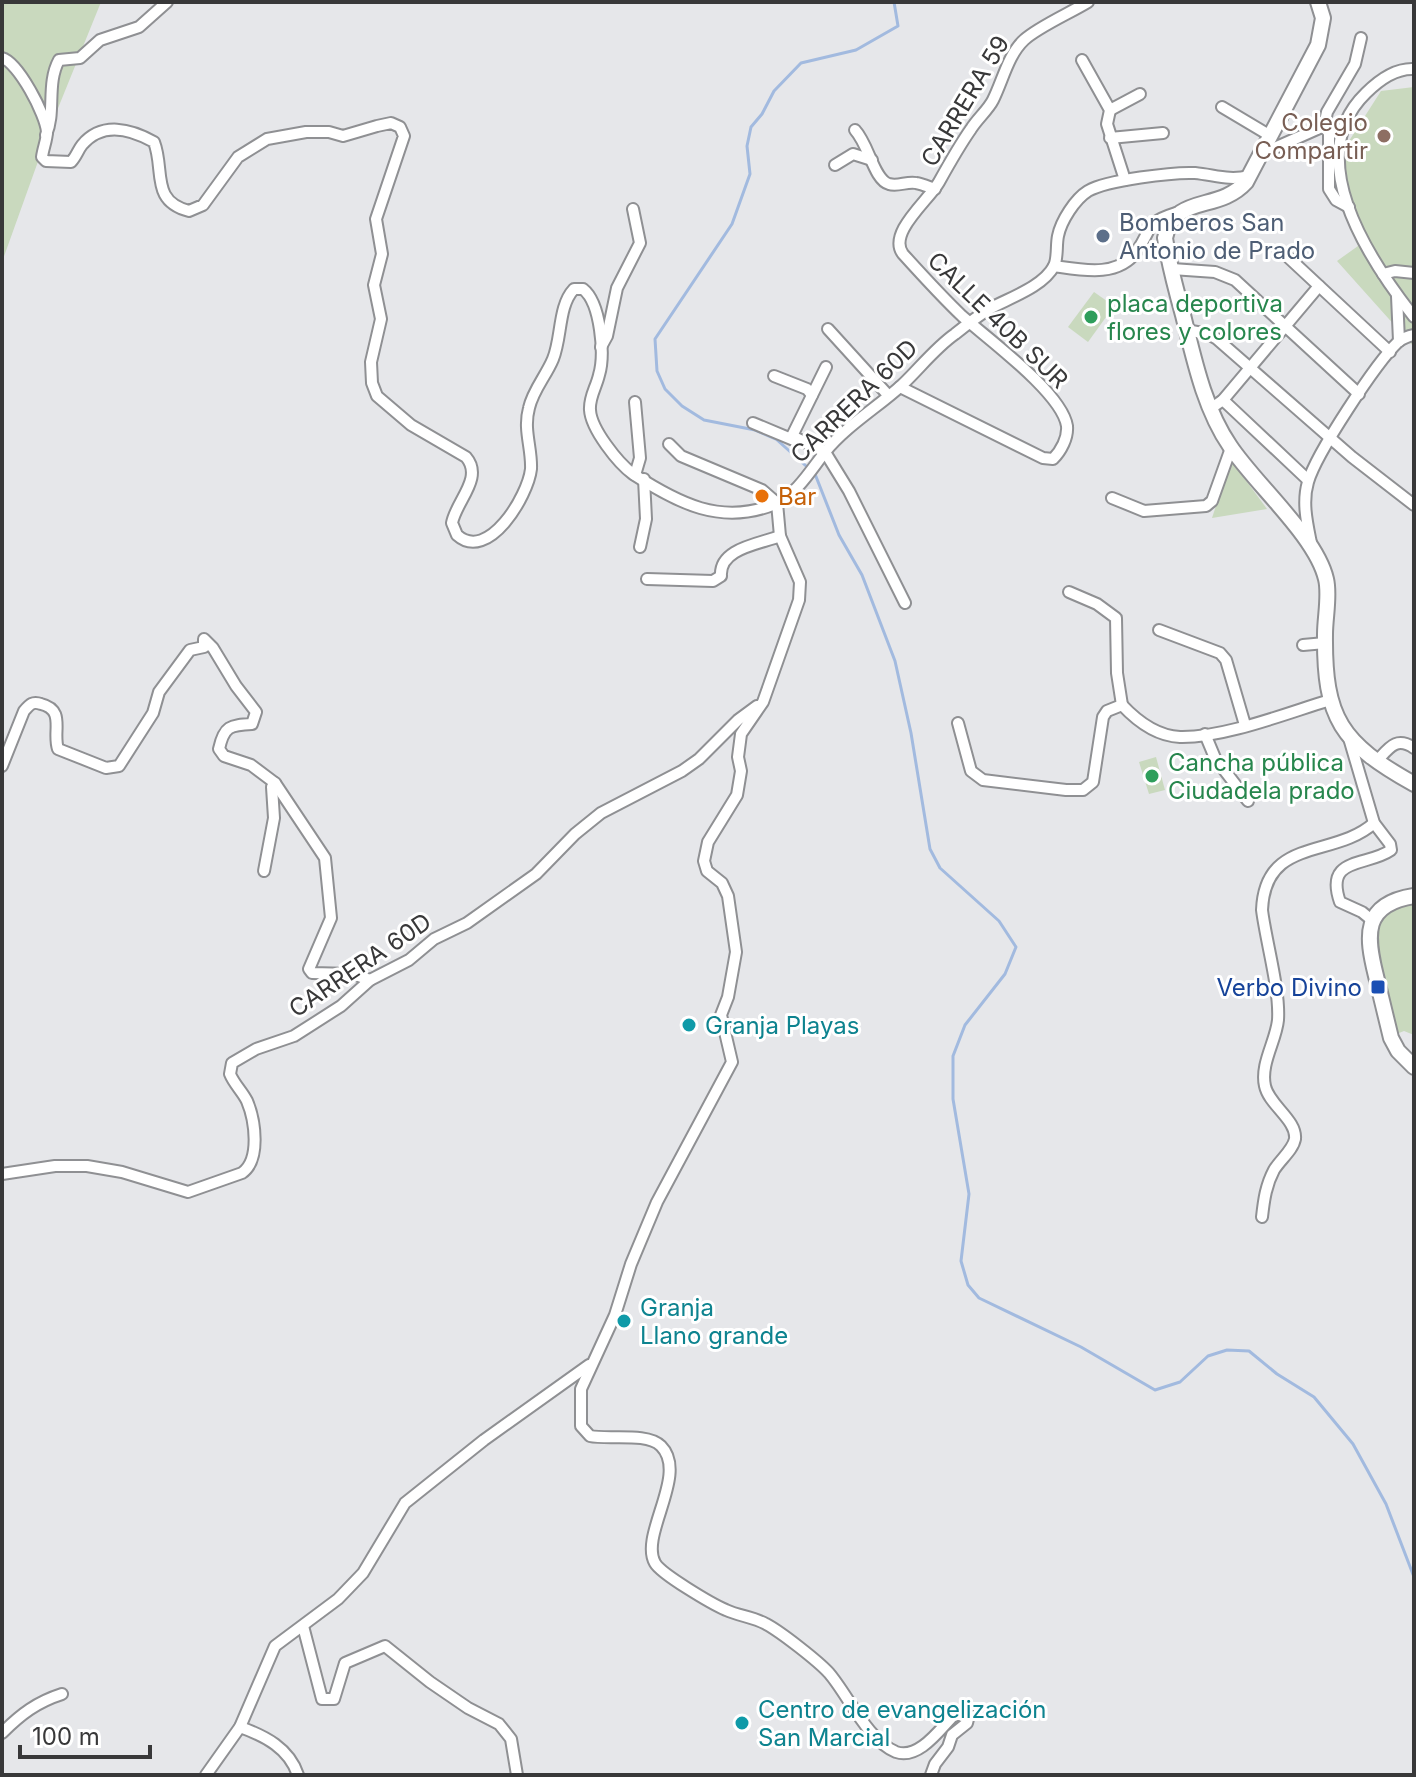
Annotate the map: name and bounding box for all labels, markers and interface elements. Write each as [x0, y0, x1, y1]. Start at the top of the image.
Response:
street label: CARRERA 59 [915, 30, 1015, 172]
place label: Colegio Compartir [1255, 108, 1368, 165]
marker: Colegio Compartir [1375, 127, 1393, 145]
place label: Bomberos San Antonio de Prado [1119, 208, 1315, 265]
marker: Bomberos San Antonio de Prado [1094, 227, 1112, 245]
street label: CALLE 40B SUR [922, 246, 1074, 394]
place label: placa deportiva flores y colores [1107, 289, 1283, 346]
marker: placa deportiva flores y colores [1082, 308, 1100, 326]
street label: CARRERA 60D [785, 333, 923, 469]
place label: Bar [778, 482, 816, 511]
marker: Bar [753, 487, 771, 505]
place label: Cancha pública Ciudadela prado [1168, 748, 1355, 805]
marker: Cancha pública Ciudadela prado [1143, 767, 1161, 785]
street label: CARRERA 60D [283, 907, 437, 1023]
place label: Verbo Divino [1216, 973, 1362, 1002]
marker: Verbo Divino [1369, 978, 1387, 996]
place label: Granja Playas [705, 1011, 859, 1040]
marker: Granja Playas [680, 1016, 698, 1034]
place label: Granja Llano grande [640, 1293, 788, 1350]
marker: Granja Llano grande [615, 1312, 633, 1330]
place label: Centro de evangelización San Marcial [758, 1695, 1046, 1752]
scale bar [20, 1709, 150, 1759]
marker: Centro de evangelización San Marcial [733, 1714, 751, 1732]
text: 100 m [32, 1722, 100, 1751]

